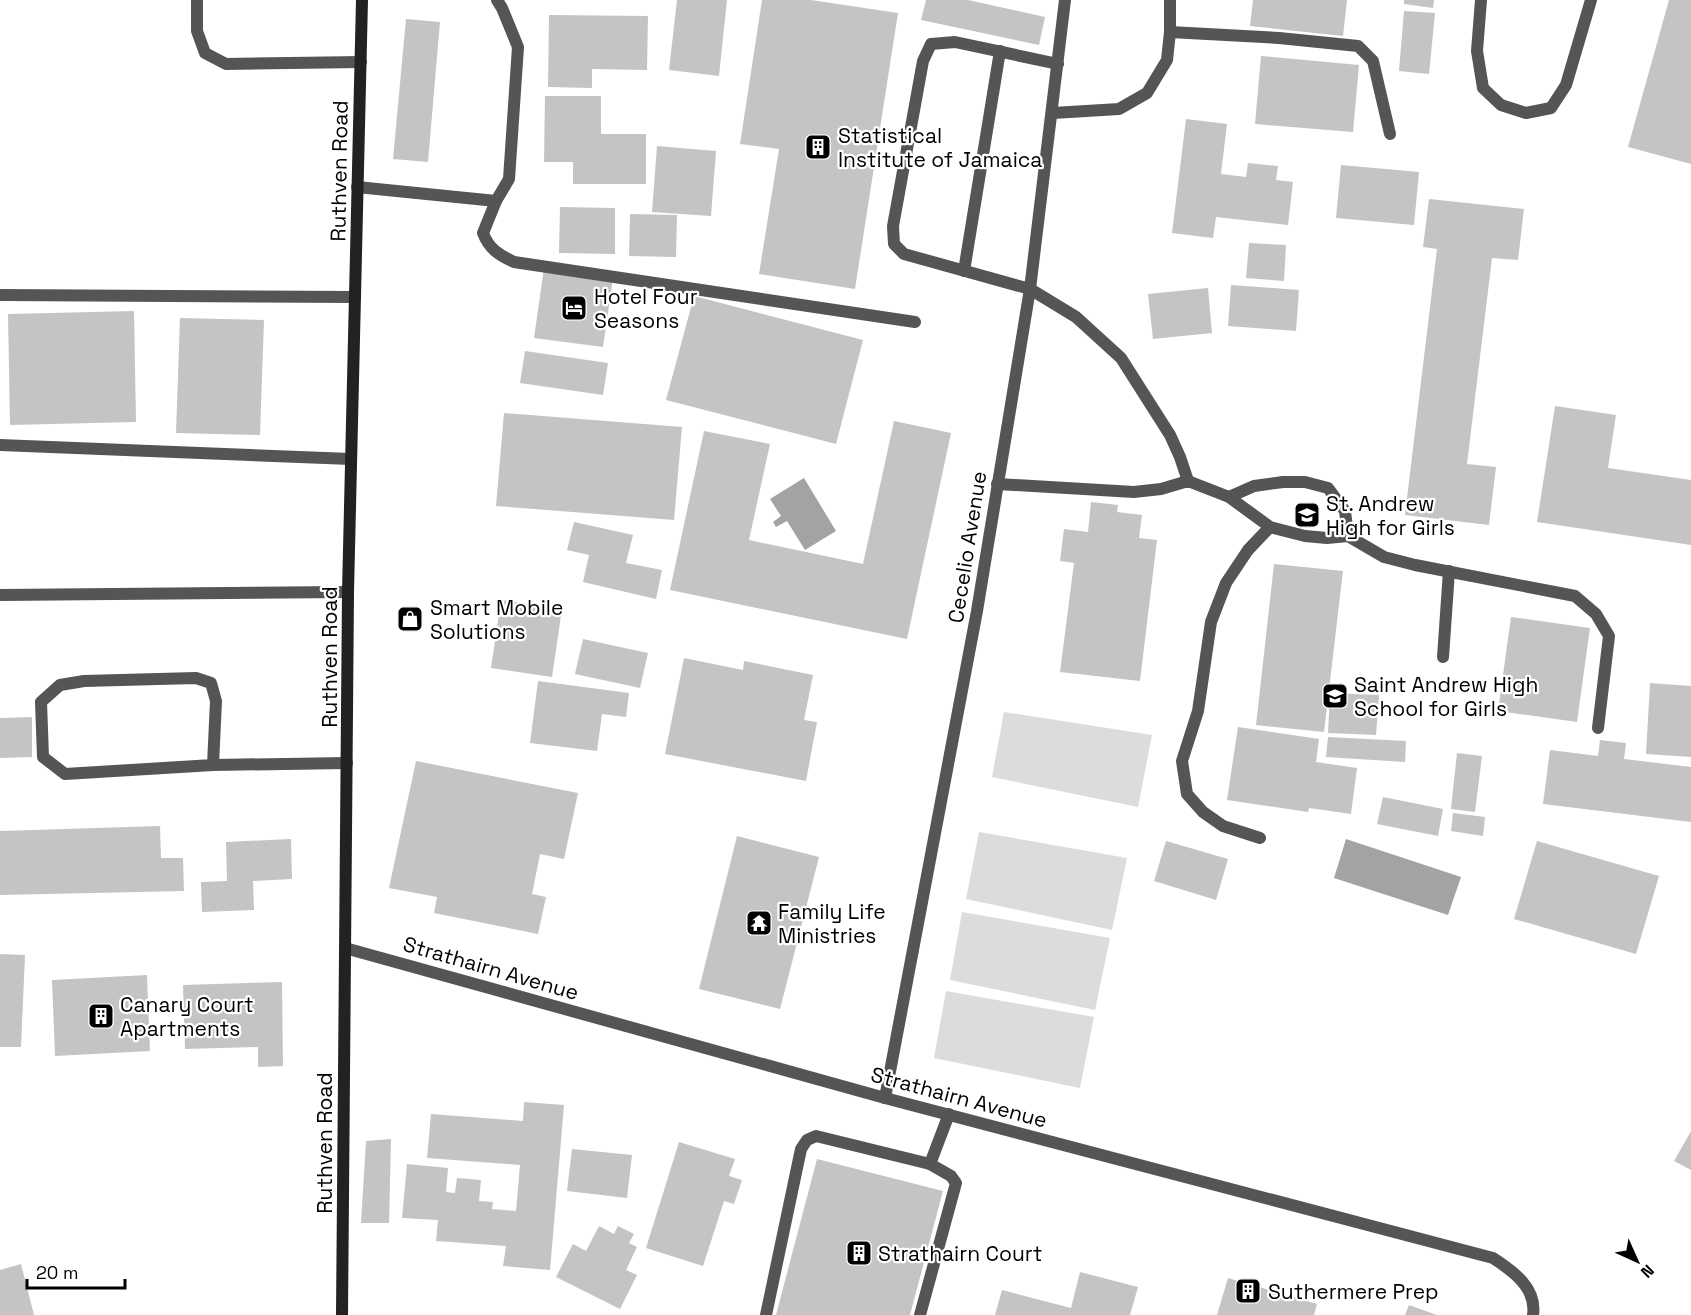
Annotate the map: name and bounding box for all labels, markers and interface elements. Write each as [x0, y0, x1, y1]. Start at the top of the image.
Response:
street label: Ruthven Road [324, 100, 354, 242]
place label: Statistical Institute of Jamaica [838, 122, 1042, 173]
building icon: Statistical Institute of Jamaica [803, 132, 833, 162]
place label: Hotel Four Seasons [594, 283, 698, 334]
hotel icon: Hotel Four Seasons [559, 293, 589, 323]
street label: Cecelio Avenue [942, 469, 992, 625]
place label: St. Andrew High for Girls [1326, 490, 1455, 541]
school or university icon: St. Andrew High for Girls [1292, 500, 1322, 530]
street label: Ruthven Road [316, 586, 343, 728]
place label: Smart Mobile Solutions [430, 594, 563, 645]
shop icon: Smart Mobile Solutions [395, 604, 425, 634]
place label: Saint Andrew High School for Girls [1354, 671, 1538, 722]
school or university icon: Saint Andrew High School for Girls [1320, 681, 1350, 711]
place label: Family Life Ministries [778, 898, 886, 949]
temple icon: Family Life Ministries [744, 908, 774, 938]
street label: Strathairn Avenue [400, 930, 582, 1006]
place label: Canary Court Apartments [120, 991, 254, 1042]
building icon: Canary Court Apartments [86, 1001, 116, 1031]
street label: Strathairn Avenue [868, 1060, 1050, 1134]
street label: Ruthven Road [311, 1072, 338, 1214]
north arrow [1607, 1231, 1667, 1291]
building icon: Strathairn Court [844, 1238, 874, 1268]
place label: Strathairn Court [878, 1240, 1042, 1267]
scale bar [27, 1252, 124, 1290]
text: N [1636, 1260, 1658, 1282]
text: 20 m [36, 1261, 79, 1284]
building icon: Suthermere Prep [1233, 1276, 1263, 1306]
place label: Suthermere Prep [1268, 1278, 1439, 1305]

